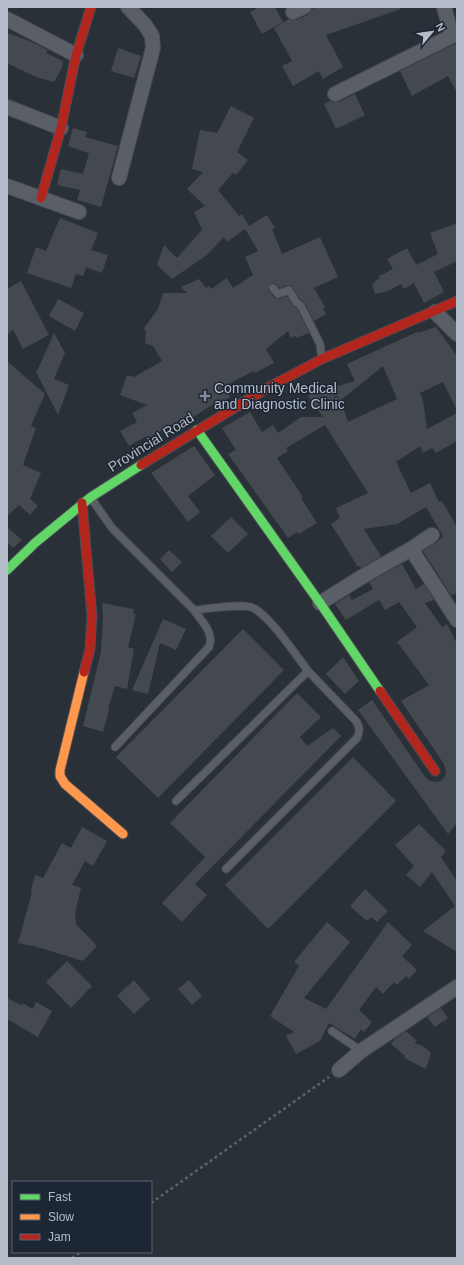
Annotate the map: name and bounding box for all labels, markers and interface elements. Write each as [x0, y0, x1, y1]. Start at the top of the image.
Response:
north arrow [412, 12, 452, 52]
text: N [434, 21, 448, 34]
place label: Community Medical and Diagnostic Clinic [214, 380, 345, 412]
marker: Community Medical and Diagnostic Clinic [199, 390, 211, 402]
street label: Provincial Road [105, 409, 197, 475]
legend [12, 1181, 152, 1253]
text: Fast [48, 1190, 72, 1204]
text: Slow [48, 1210, 74, 1224]
text: Jam [48, 1230, 71, 1244]

